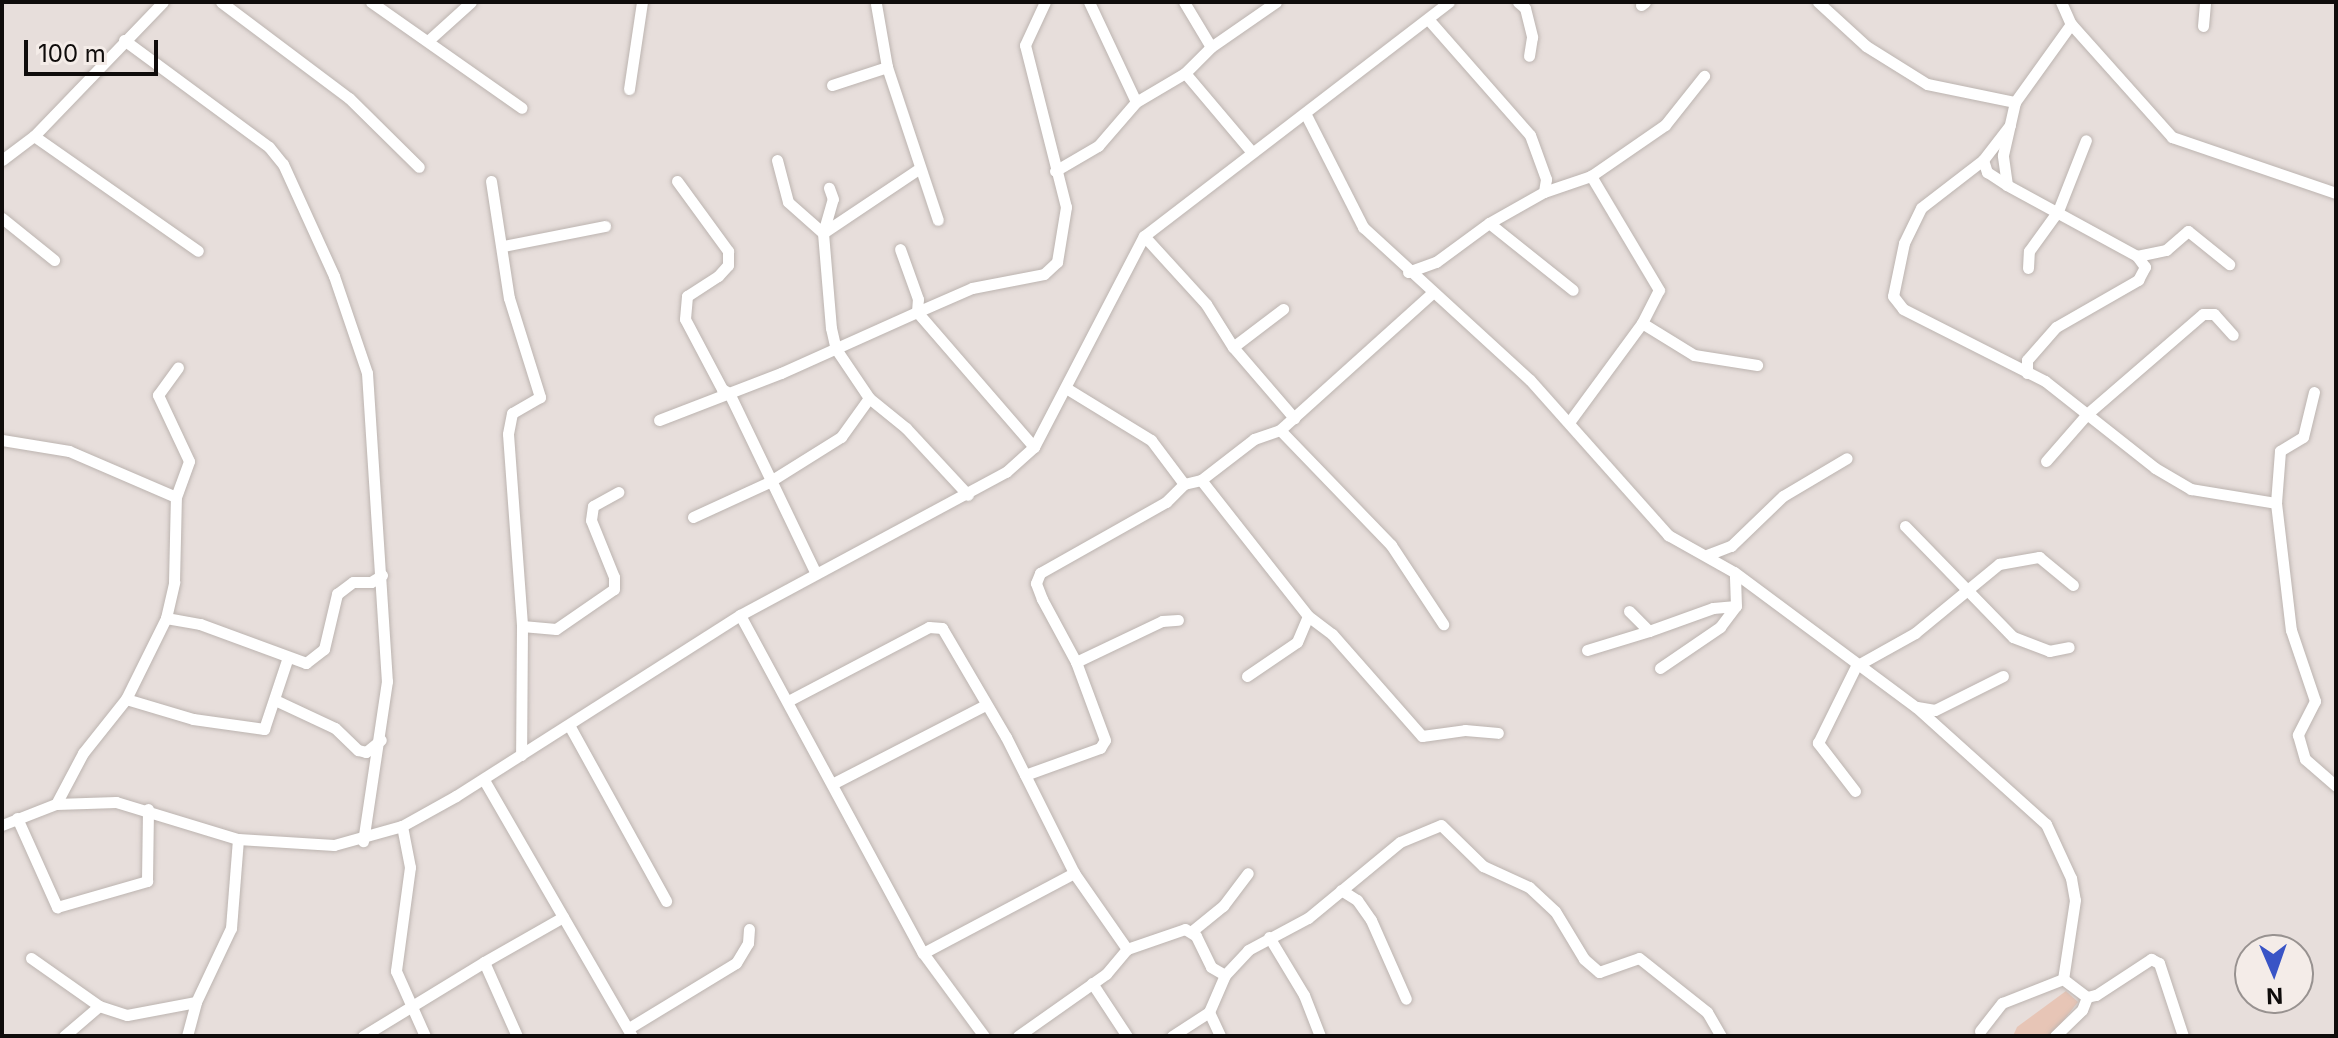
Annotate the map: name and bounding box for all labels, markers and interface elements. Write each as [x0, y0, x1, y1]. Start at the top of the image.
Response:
scale bar [28, 24, 162, 74]
text: 100 m [38, 39, 106, 68]
north arrow [2234, 934, 2314, 1014]
text: N [2266, 983, 2284, 1009]

